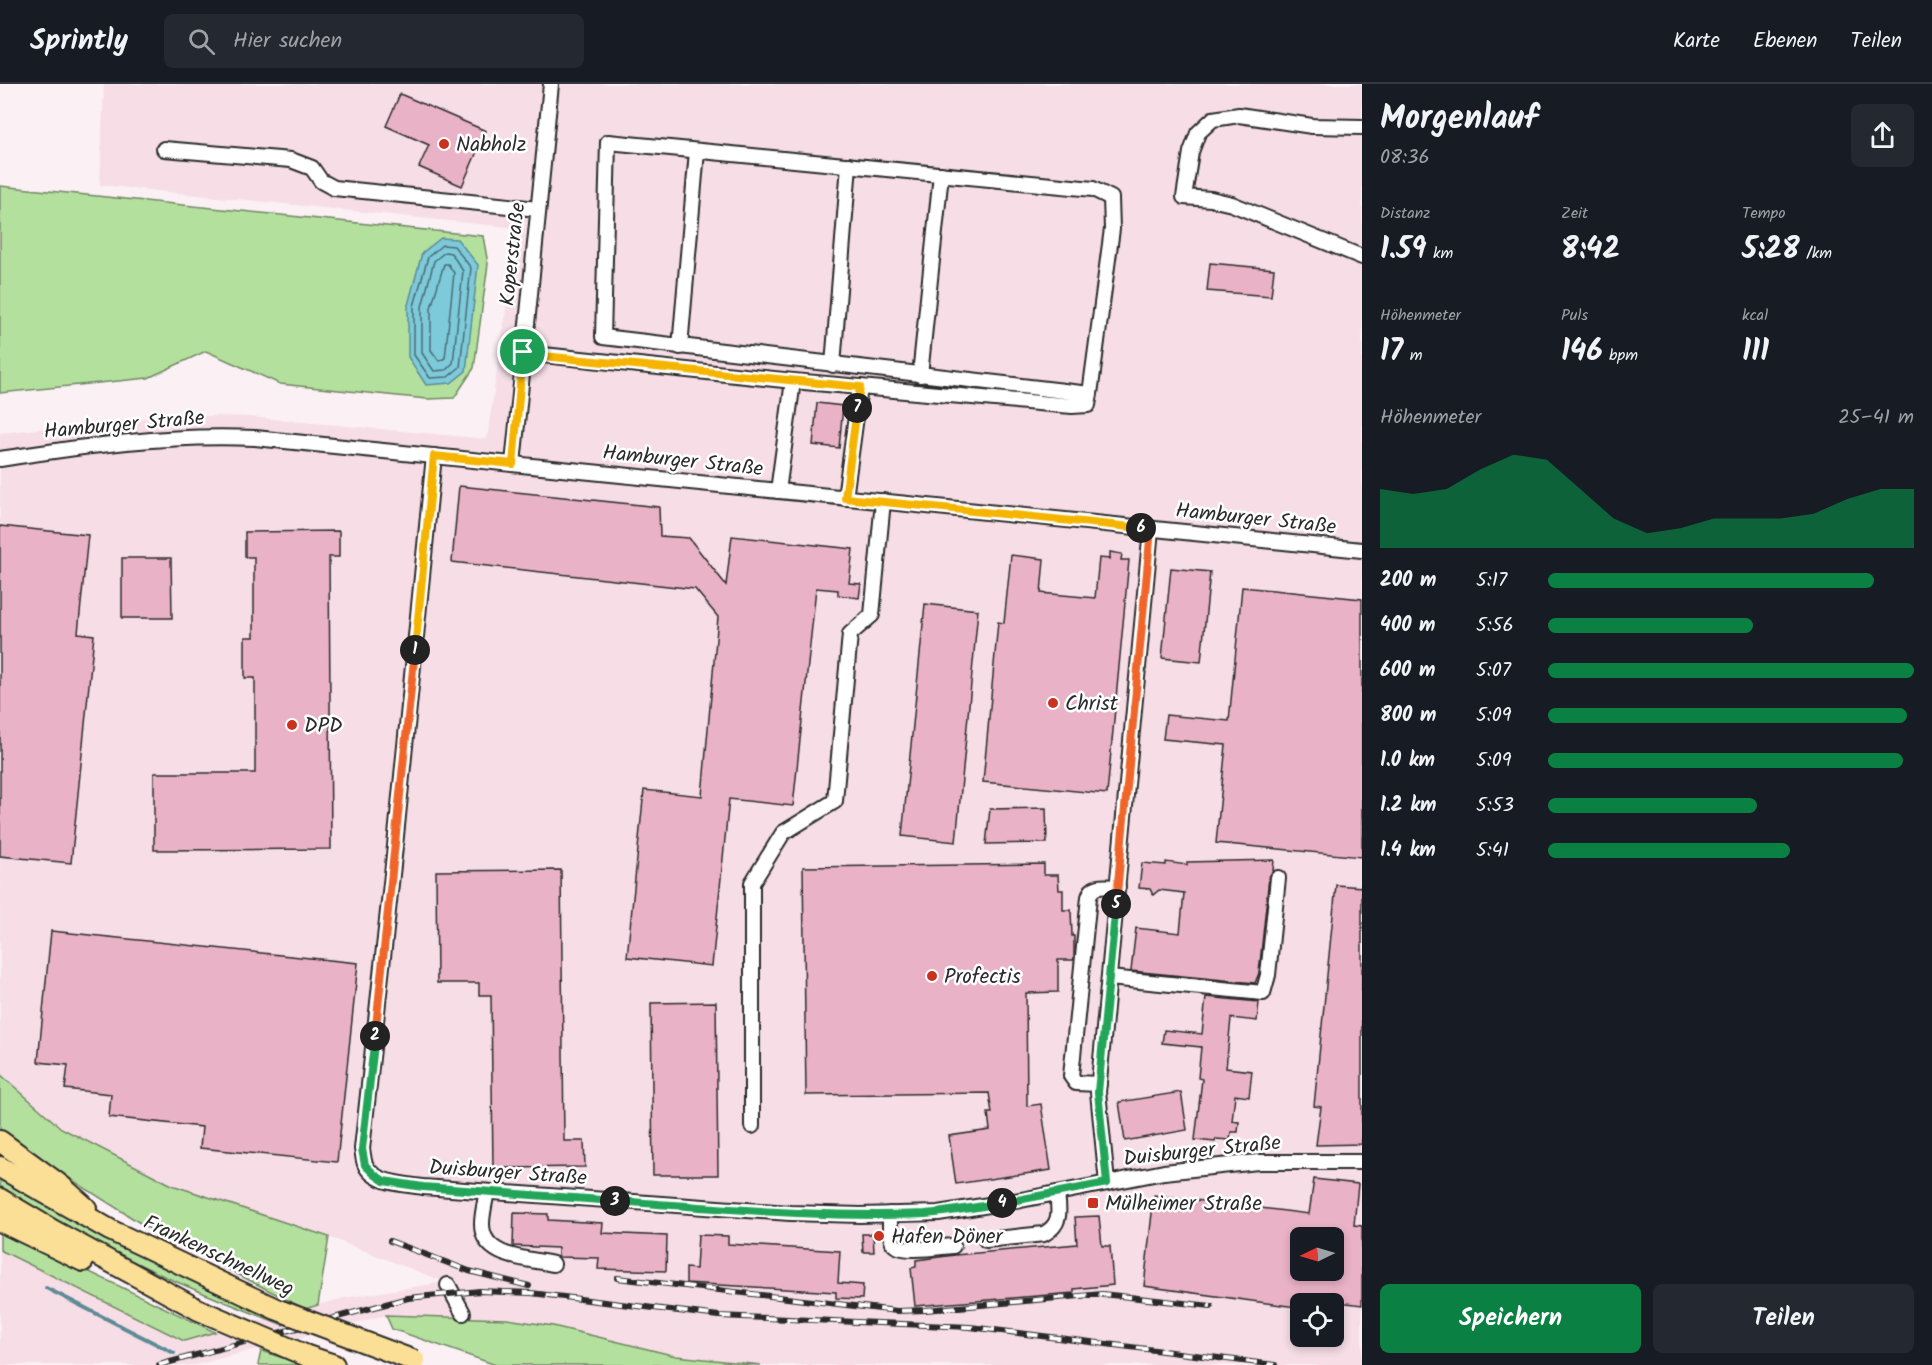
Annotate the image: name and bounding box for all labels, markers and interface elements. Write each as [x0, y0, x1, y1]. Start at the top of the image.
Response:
search box [164, 14, 584, 68]
text: Sprintly [30, 19, 128, 64]
text: Hier suchen [233, 24, 342, 59]
icon: search [185, 25, 218, 58]
text: Karte [1673, 25, 1720, 58]
text: Ebenen [1753, 25, 1818, 58]
text: Teilen [1851, 25, 1902, 58]
text: Morgenlauf [1380, 93, 1538, 146]
button: share [1851, 104, 1914, 167]
place label: Nabholz [456, 129, 526, 162]
marker: Nabholz [437, 137, 451, 151]
text: 08:36 [1380, 142, 1430, 174]
street label: Koperstraße [492, 200, 535, 308]
text: Distanz [1380, 201, 1430, 226]
text: Zeit [1561, 201, 1588, 226]
text: Tempo [1742, 201, 1785, 226]
text: 1.59 [1380, 226, 1427, 274]
text: 8:42 [1561, 226, 1620, 274]
text: 5:28 [1742, 226, 1800, 274]
text: km [1427, 241, 1453, 266]
text: /km [1800, 241, 1832, 266]
text: Höhenmeter [1380, 303, 1461, 328]
text: Puls [1561, 303, 1588, 328]
text: kcal [1742, 303, 1768, 328]
pin [497, 326, 548, 377]
text: 17 [1380, 328, 1403, 376]
text: 146 [1561, 328, 1603, 376]
text: 111 [1742, 328, 1769, 376]
icon: arrive [506, 335, 539, 368]
text: m [1403, 343, 1422, 368]
text: bpm [1603, 343, 1638, 368]
pin: 7 [842, 393, 872, 423]
text: 7 [853, 395, 861, 420]
street label: Hamburger Straße [42, 402, 206, 449]
text: Höhenmeter [1380, 402, 1481, 434]
text: 25–41 m [1838, 402, 1914, 434]
street label: Hamburger Straße [601, 437, 765, 486]
street label: Hamburger Straße [1174, 495, 1338, 544]
pin: 6 [1126, 513, 1156, 543]
text: 6 [1137, 515, 1145, 540]
text: 200 m [1380, 565, 1436, 597]
text: 5:17 [1476, 565, 1507, 597]
text: 400 m [1380, 610, 1436, 642]
text: 5:56 [1476, 610, 1514, 642]
pin: 1 [400, 635, 430, 665]
text: 1 [413, 637, 417, 662]
text: 600 m [1380, 655, 1435, 687]
text: 5:07 [1476, 655, 1511, 687]
place label: Christ [1065, 688, 1119, 721]
marker: Christ [1046, 696, 1060, 710]
text: 800 m [1380, 700, 1436, 732]
text: 5:09 [1476, 700, 1511, 732]
place label: DPD [304, 710, 343, 743]
marker: DPD [285, 718, 299, 732]
text: 1.0 km [1380, 745, 1435, 777]
text: 5:09 [1476, 745, 1511, 777]
text: 1.2 km [1380, 790, 1436, 822]
text: 5:53 [1476, 790, 1514, 822]
text: 1.4 km [1380, 835, 1436, 867]
text: 5:41 [1476, 835, 1509, 867]
pin: 5 [1101, 889, 1131, 919]
text: 5 [1112, 891, 1120, 916]
place label: Profectis [944, 961, 1021, 994]
marker: Profectis [925, 969, 939, 983]
pin: 2 [360, 1021, 390, 1051]
text: 2 [370, 1023, 380, 1048]
street label: Duisburger Straße [1122, 1127, 1283, 1176]
street label: Duisburger Straße [428, 1152, 589, 1196]
pin: 3 [600, 1186, 630, 1216]
text: 3 [611, 1188, 619, 1213]
pin: 4 [987, 1188, 1017, 1218]
place label: Mülheimer Straße [1105, 1188, 1262, 1221]
text: 4 [998, 1190, 1006, 1215]
marker: Mülheimer Straße [1086, 1196, 1100, 1210]
street label: Frankenschnellweg [137, 1207, 299, 1306]
place label: Hafen Döner [891, 1221, 1004, 1254]
north arrow [1290, 1227, 1344, 1281]
map controls [1290, 1227, 1344, 1347]
marker: Hafen Döner [872, 1229, 886, 1243]
button: Speichern [1380, 1284, 1641, 1353]
button: Teilen [1653, 1284, 1914, 1353]
button: locate [1290, 1293, 1344, 1347]

